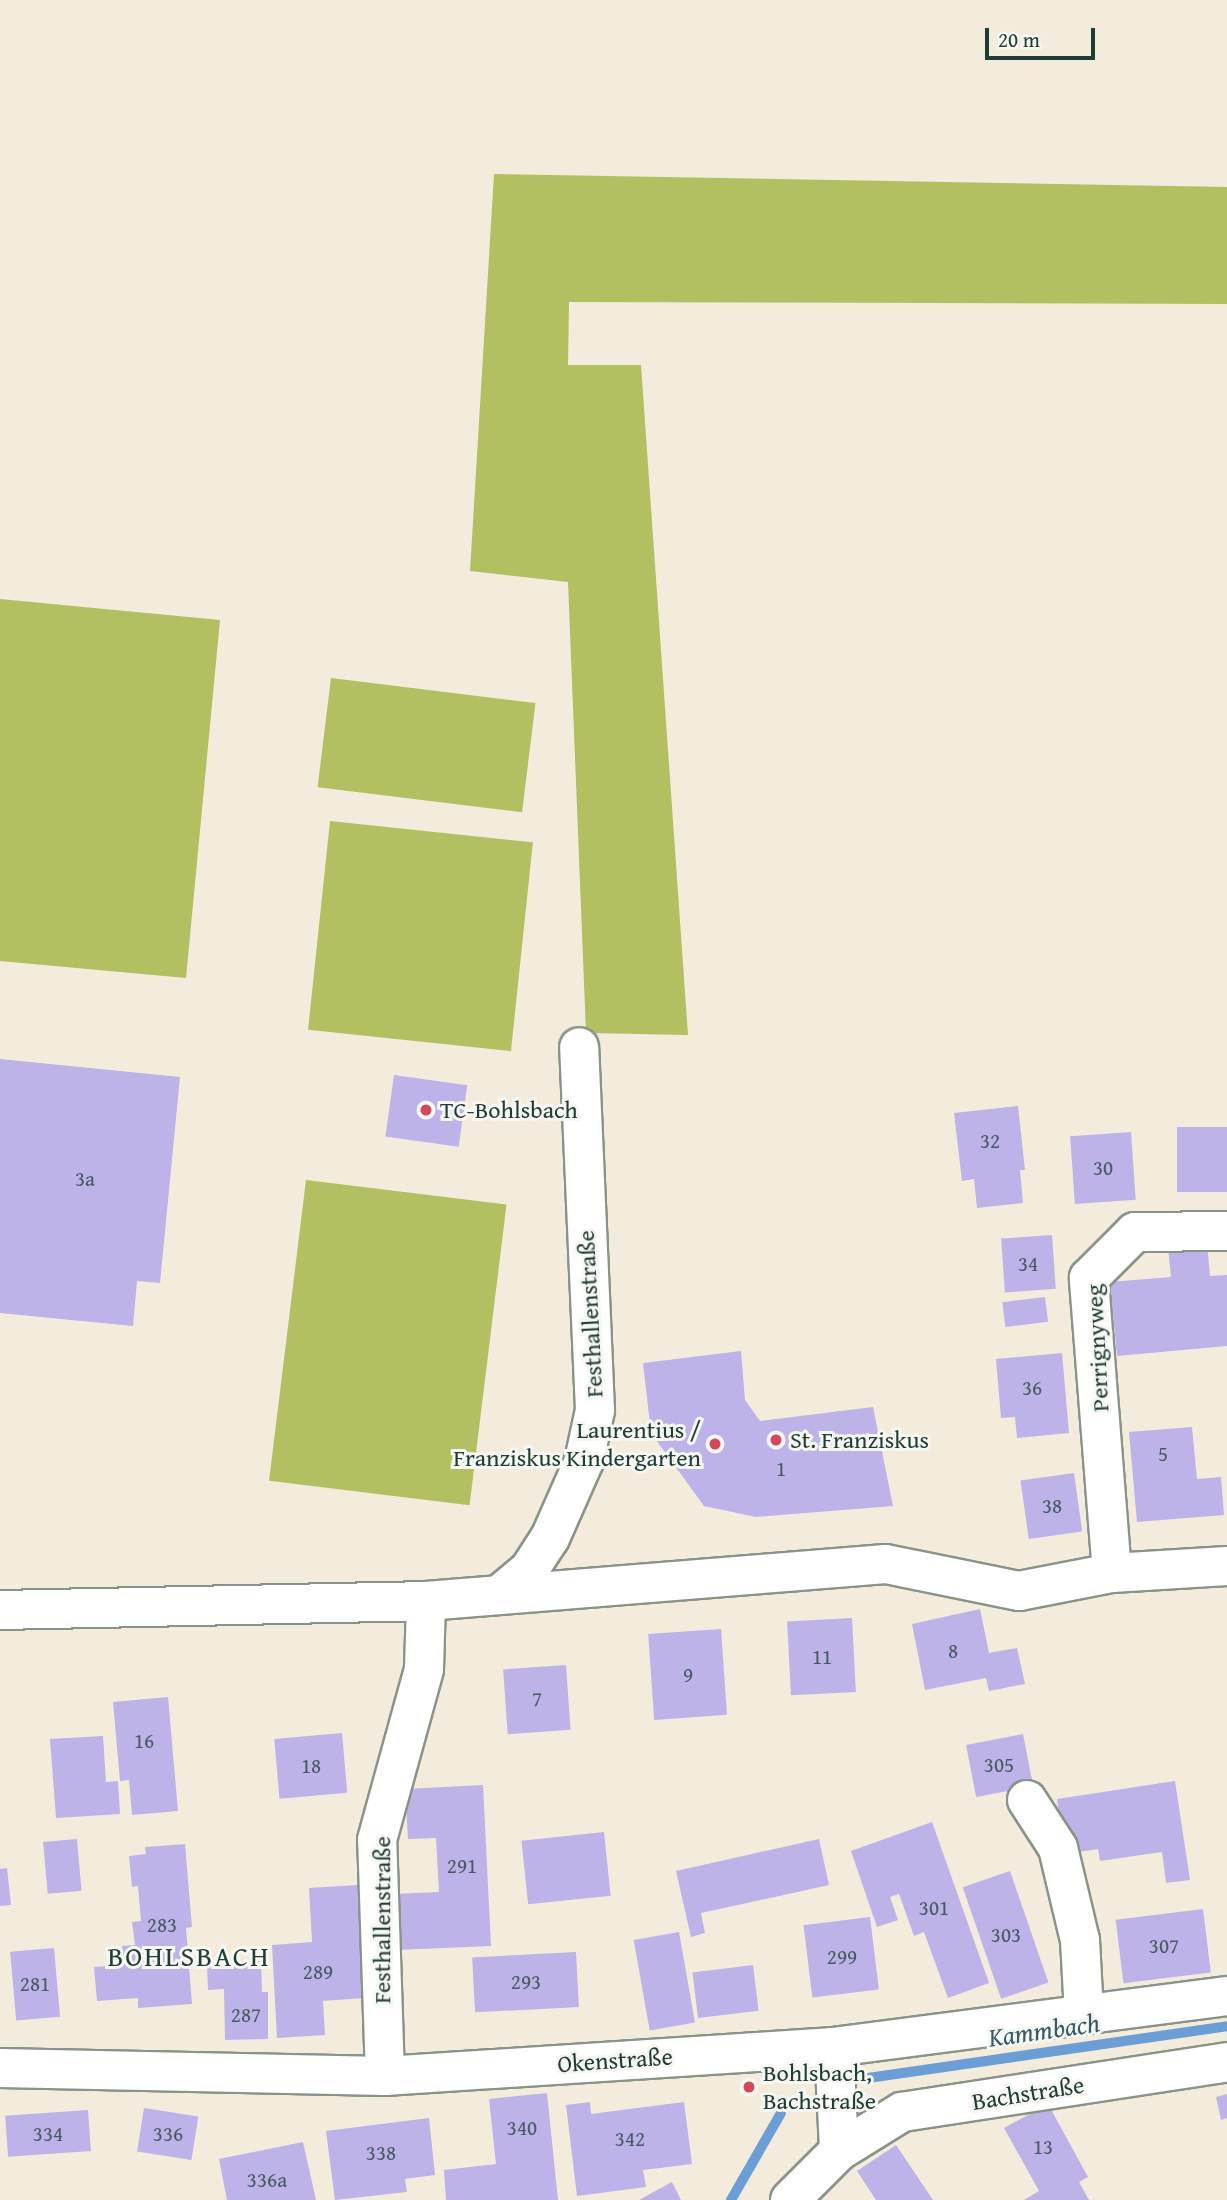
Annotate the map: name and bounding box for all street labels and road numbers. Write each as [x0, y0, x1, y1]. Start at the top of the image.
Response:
street label: Festhallenstraße [571, 1230, 609, 1398]
street label: Perrignyweg [1079, 1283, 1115, 1413]
street label: Festhallenstraße [368, 1836, 396, 2004]
street label: Okenstraße [556, 2042, 674, 2078]
street label: Bachstraße [970, 2070, 1086, 2116]

